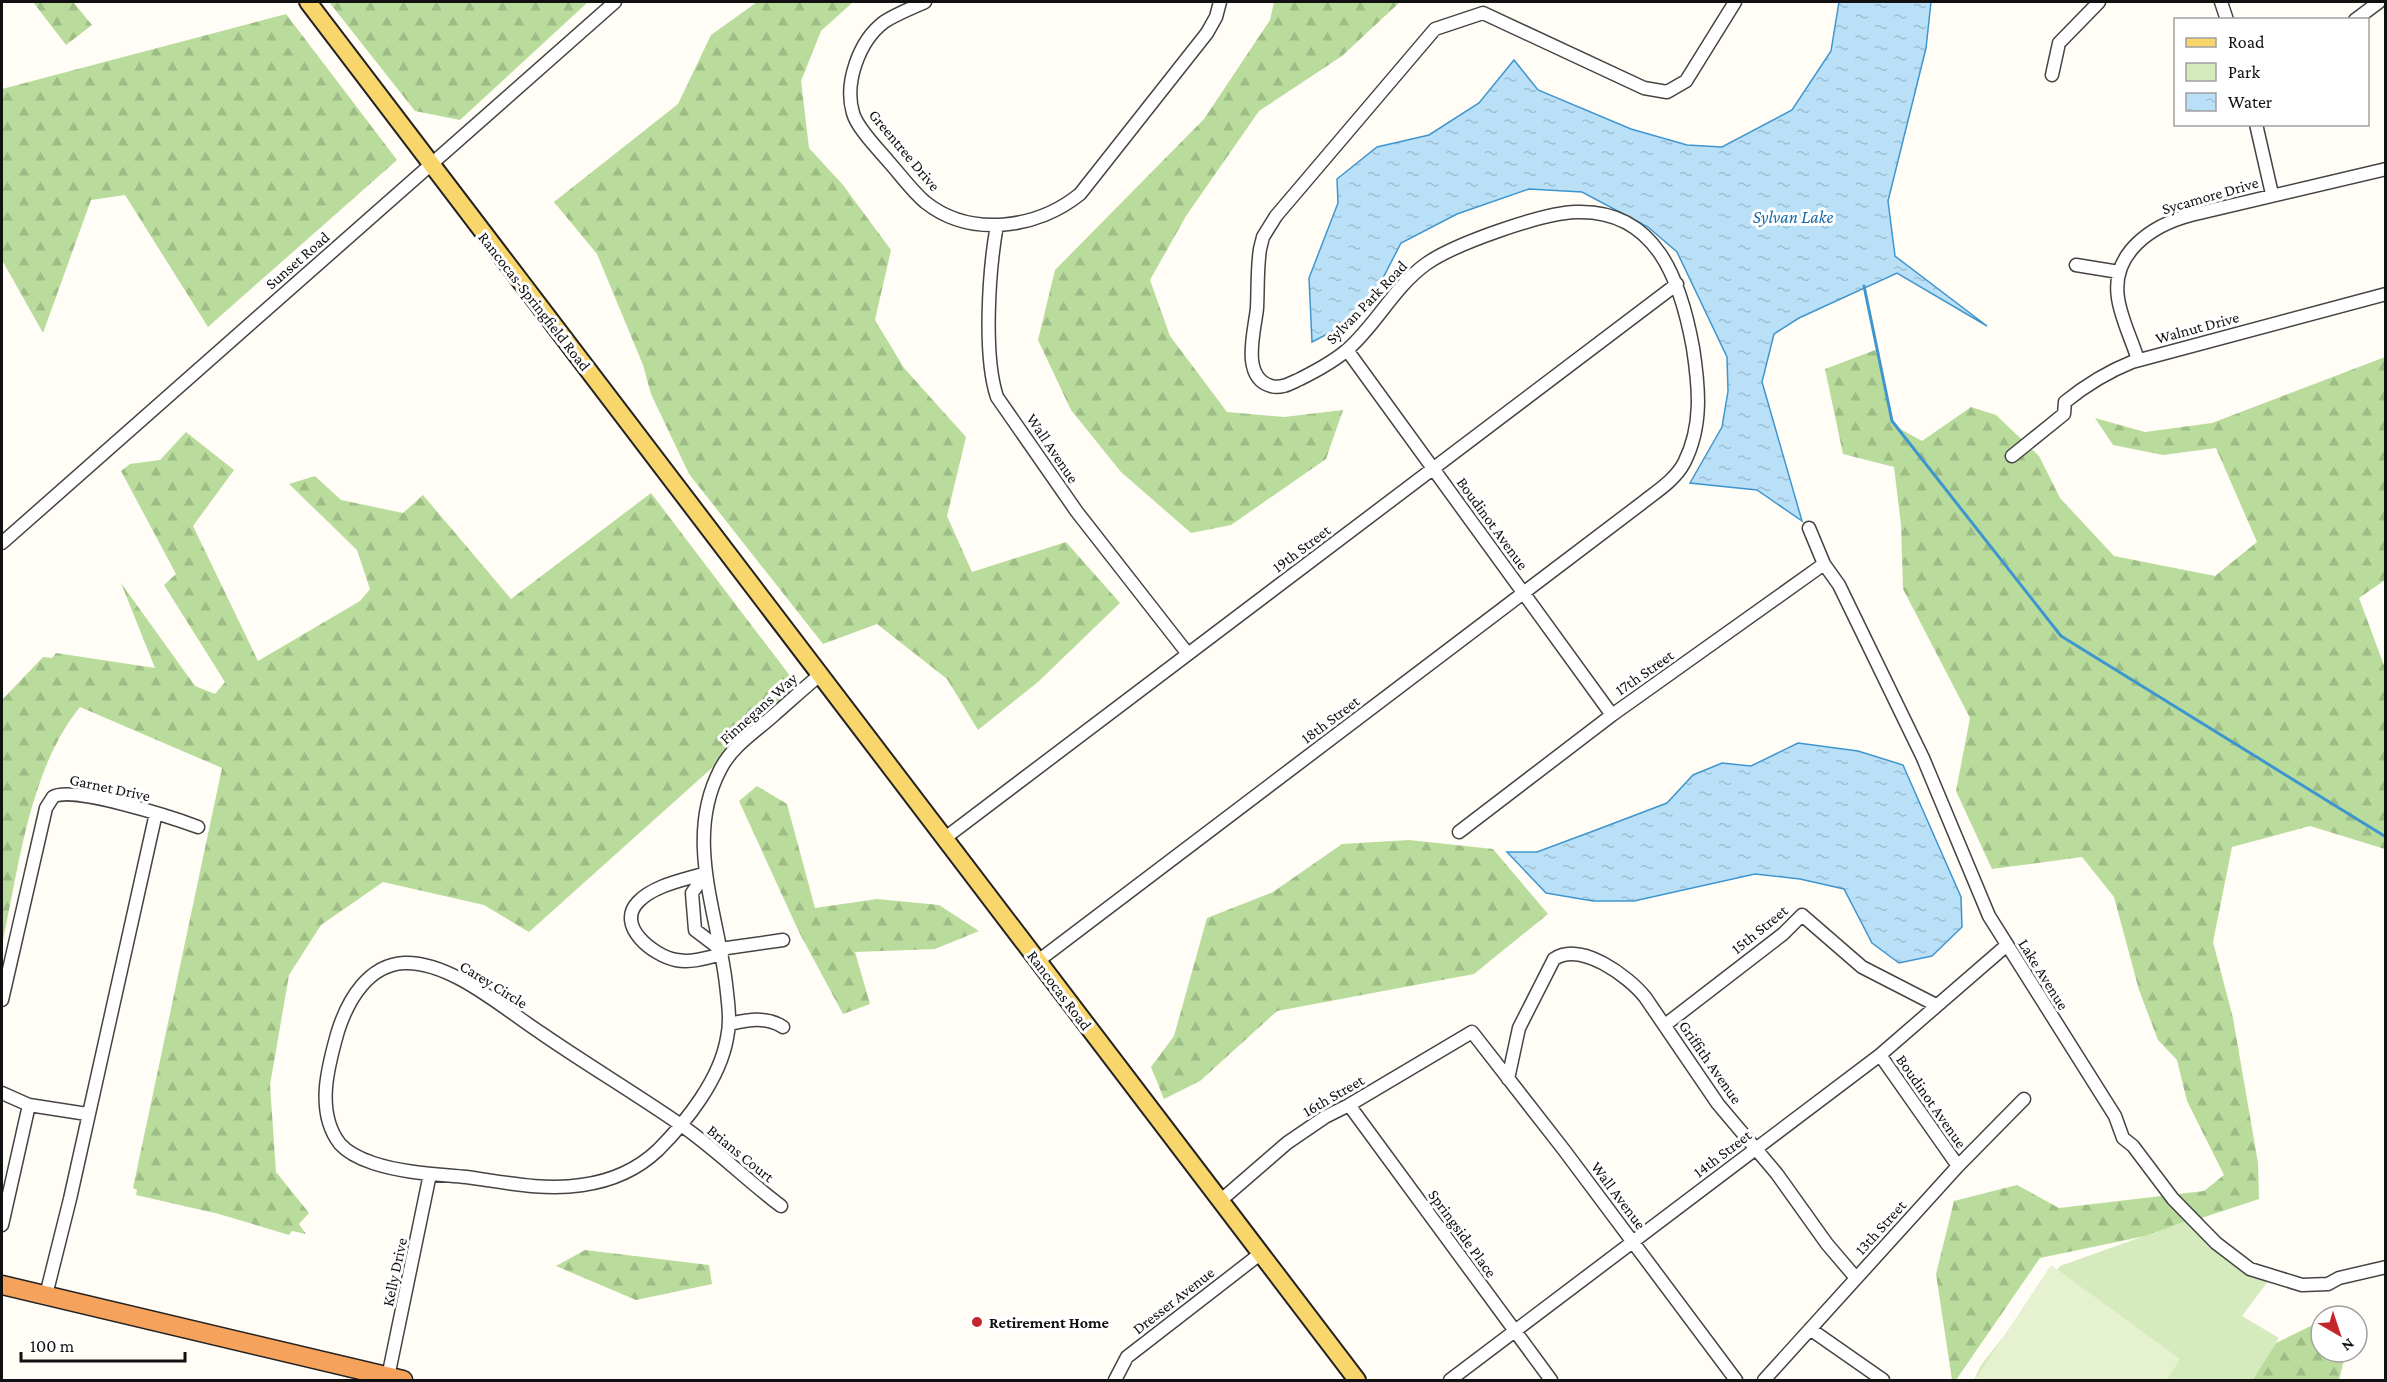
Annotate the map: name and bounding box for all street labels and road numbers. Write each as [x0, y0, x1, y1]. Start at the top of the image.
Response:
street label: Greentree Drive [866, 106, 943, 194]
street label: Sycamore Drive [2160, 174, 2261, 218]
street label: Sunset Road [262, 228, 333, 293]
street label: Rancocas-Springfield Road [474, 229, 594, 375]
street label: Sylvan Park Road [1322, 257, 1411, 348]
street label: Walnut Drive [2154, 308, 2241, 347]
street label: Wall Avenue [1023, 410, 1082, 486]
street label: Boudinot Avenue [1453, 474, 1532, 573]
street label: 19th Street [1269, 521, 1334, 576]
street label: 17th Street [1612, 646, 1677, 699]
street label: Finnegans Way [716, 669, 802, 748]
street label: 18th Street [1298, 692, 1363, 747]
street label: Garnet Drive [68, 771, 152, 804]
street label: 15th Street [1728, 901, 1791, 957]
street label: Lake Avenue [2015, 936, 2072, 1013]
street label: Rancocas Road [1024, 947, 1095, 1034]
street label: Carey Circle [456, 957, 531, 1013]
street label: Griffith Avenue [1676, 1018, 1745, 1107]
street label: Boudinot Avenue [1893, 1051, 1970, 1151]
street label: 16th Street [1300, 1071, 1367, 1120]
street label: Brians Court [704, 1121, 778, 1186]
street label: 14th Street [1690, 1126, 1755, 1181]
street label: Wall Avenue [1588, 1158, 1649, 1232]
street label: Springside Place [1424, 1186, 1500, 1281]
street label: 13th Street [1852, 1196, 1910, 1258]
street label: Kelly Drive [379, 1236, 411, 1308]
street label: Dresser Avenue [1129, 1263, 1217, 1337]

